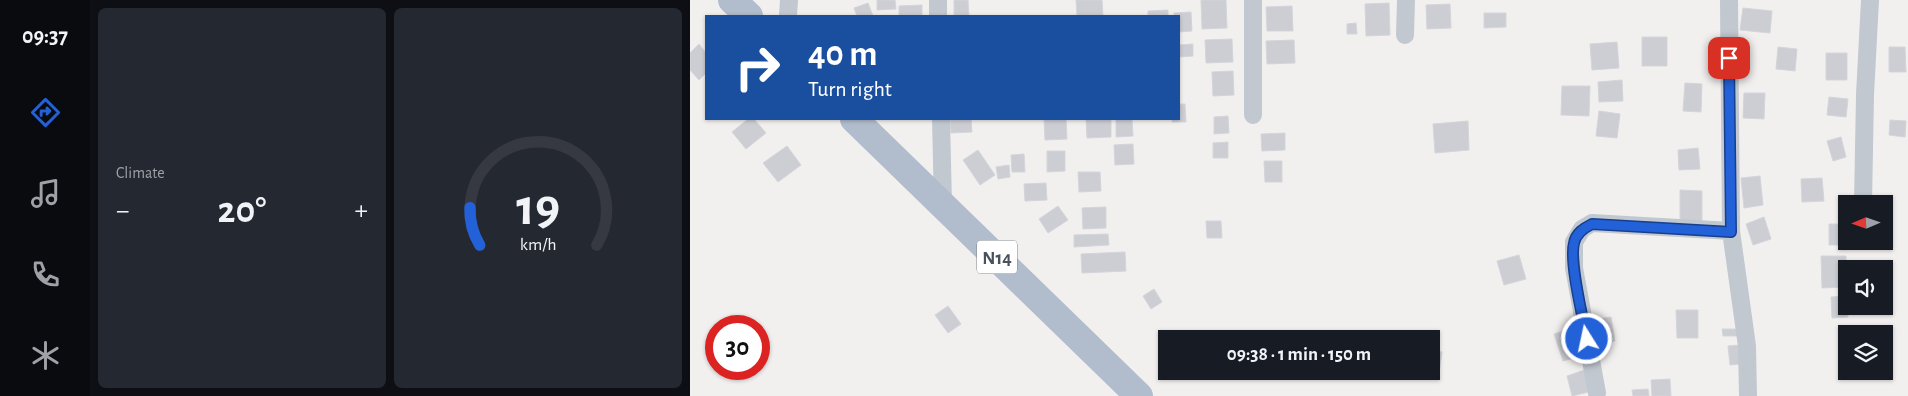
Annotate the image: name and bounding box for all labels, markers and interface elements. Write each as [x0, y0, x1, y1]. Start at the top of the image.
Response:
text: 09:37 [22, 25, 68, 47]
icon: right [725, 35, 790, 100]
text: 40 m [808, 37, 877, 72]
pin [1708, 37, 1750, 79]
icon: arrive [1715, 44, 1743, 72]
text: Turn right [808, 78, 892, 100]
icon: directions [28, 95, 63, 130]
text: Climate [116, 165, 165, 181]
icon: music [28, 176, 63, 211]
text: 19 [516, 182, 560, 234]
text: 20° [218, 192, 266, 230]
north arrow [1838, 195, 1892, 250]
map controls [1838, 195, 1893, 380]
text: − [116, 197, 129, 225]
text: + [355, 197, 368, 225]
text: km/h [520, 236, 556, 254]
road number: N14 [977, 240, 1017, 274]
icon: phone [28, 257, 63, 292]
button: sound [1838, 260, 1893, 315]
position arrow [1560, 312, 1612, 364]
speed limit sign: 30 [705, 315, 770, 380]
button: layers [1838, 325, 1893, 380]
icon: climate [28, 338, 63, 373]
text: 09:38 · 1 min · 150 m [1227, 345, 1371, 364]

